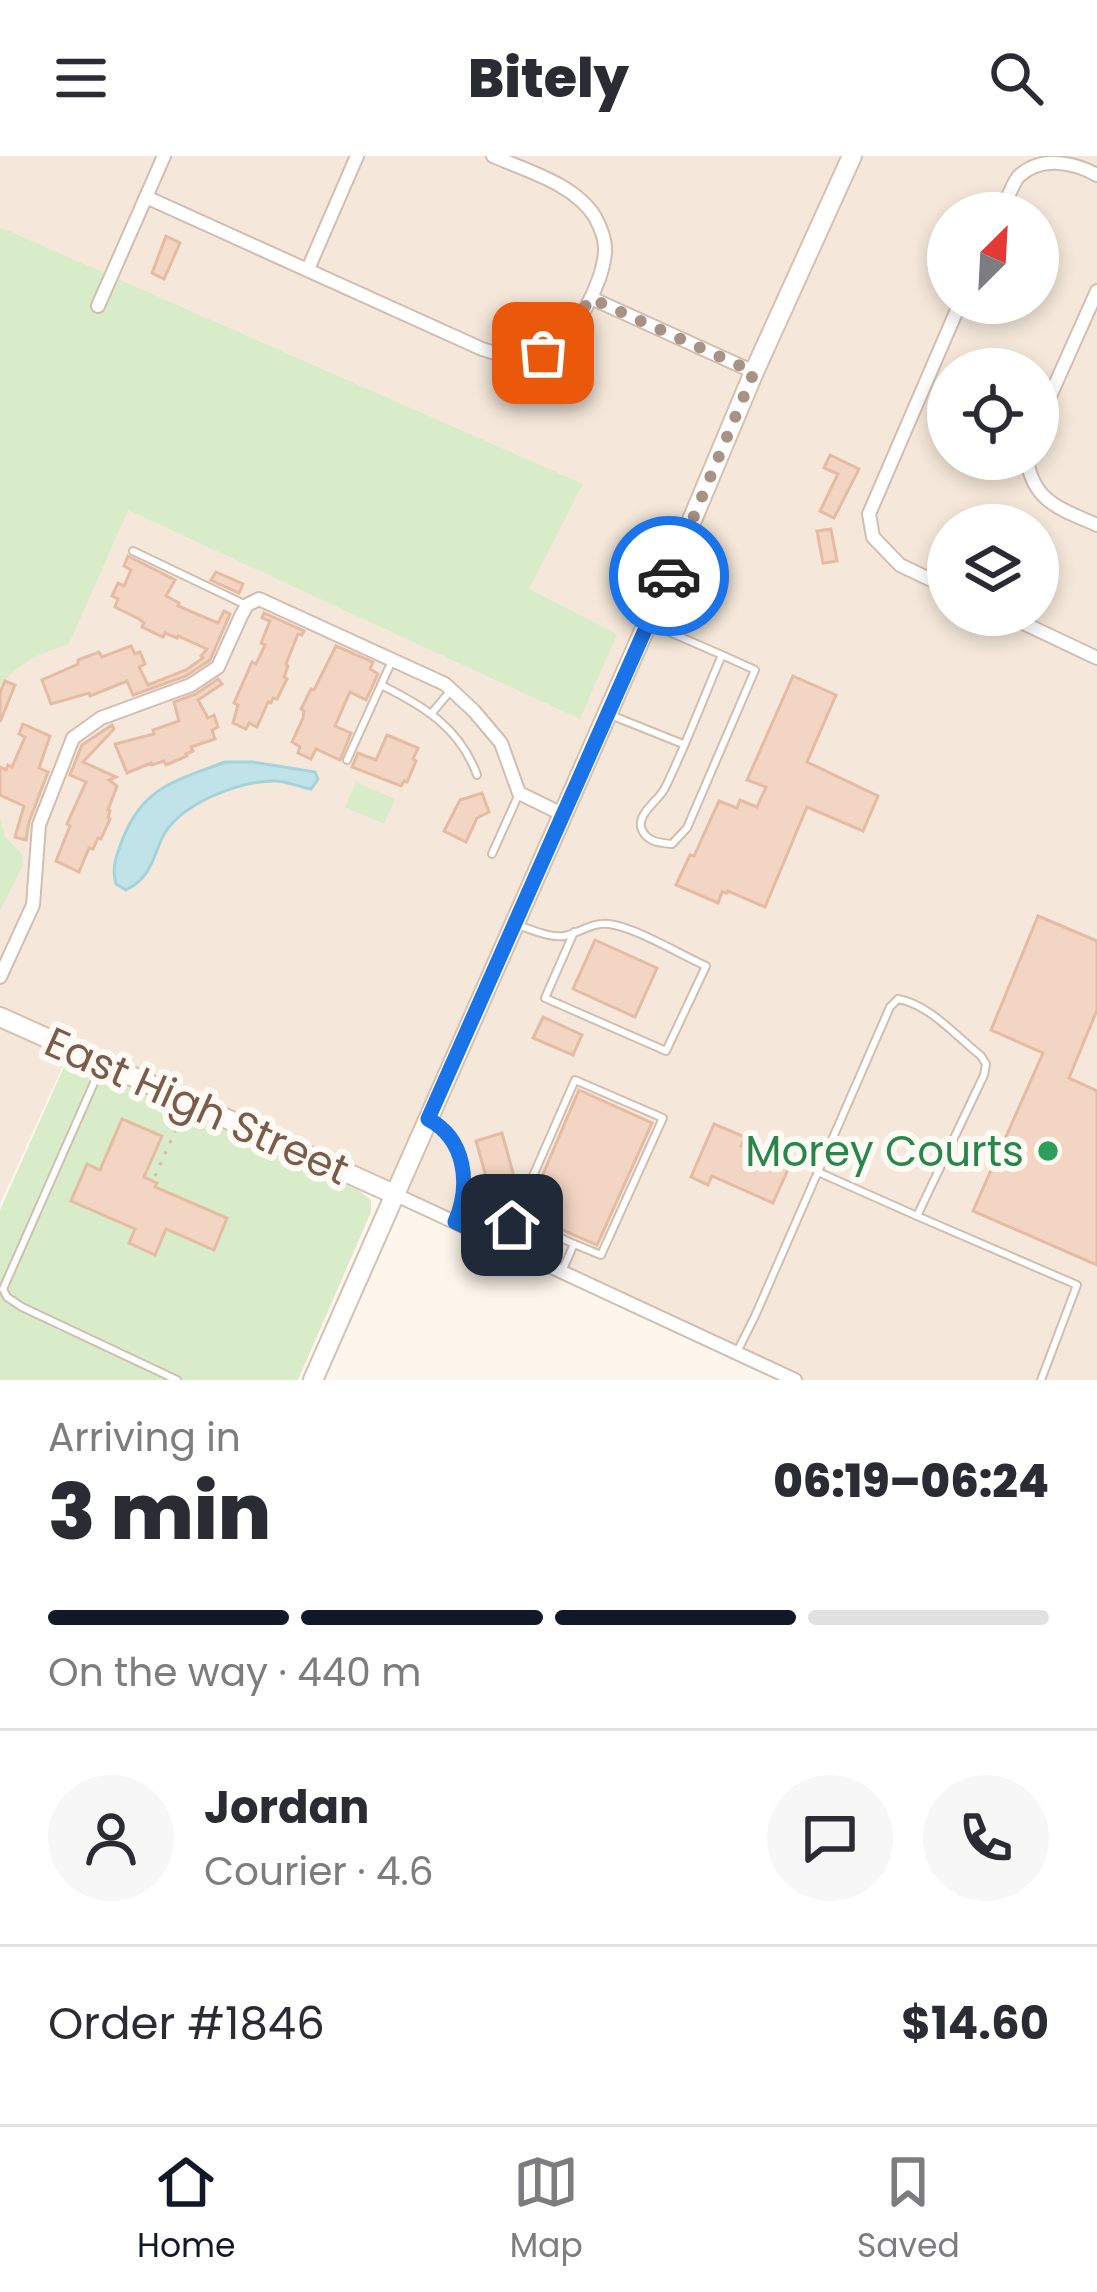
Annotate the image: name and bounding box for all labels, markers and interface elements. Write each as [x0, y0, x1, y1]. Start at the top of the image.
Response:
text: Bitely [468, 40, 629, 116]
icon: menu [48, 45, 114, 111]
icon: search [983, 45, 1049, 111]
north arrow [927, 192, 1059, 324]
map controls [927, 192, 1059, 636]
pin [492, 302, 594, 404]
icon: bag [510, 320, 576, 386]
button: locate [927, 348, 1059, 480]
button: layers [927, 504, 1059, 636]
courier [609, 516, 729, 636]
icon: car [636, 543, 702, 609]
street label: East High Street [36, 1013, 358, 1199]
place label: Morey Courts [745, 1122, 1024, 1181]
marker: Morey Courts [1035, 1138, 1061, 1164]
pin [461, 1174, 563, 1276]
icon: home [479, 1192, 545, 1258]
text: Arriving in [48, 1410, 241, 1465]
text: 06:19–06:24 [773, 1450, 1049, 1513]
text: 3 min [48, 1457, 271, 1566]
text: On the way · 440 m [48, 1645, 421, 1700]
button: person [48, 1775, 174, 1901]
button: chat [767, 1775, 893, 1901]
button: phone [923, 1775, 1049, 1901]
text: Jordan [204, 1776, 369, 1839]
text: Courier · 4.6 [204, 1844, 433, 1899]
text: Order #1846 [48, 1992, 325, 2055]
text: $14.60 [901, 1992, 1049, 2055]
tab: Home [137, 2149, 236, 2271]
tab: Map [510, 2149, 583, 2271]
tab: Saved [857, 2149, 960, 2271]

